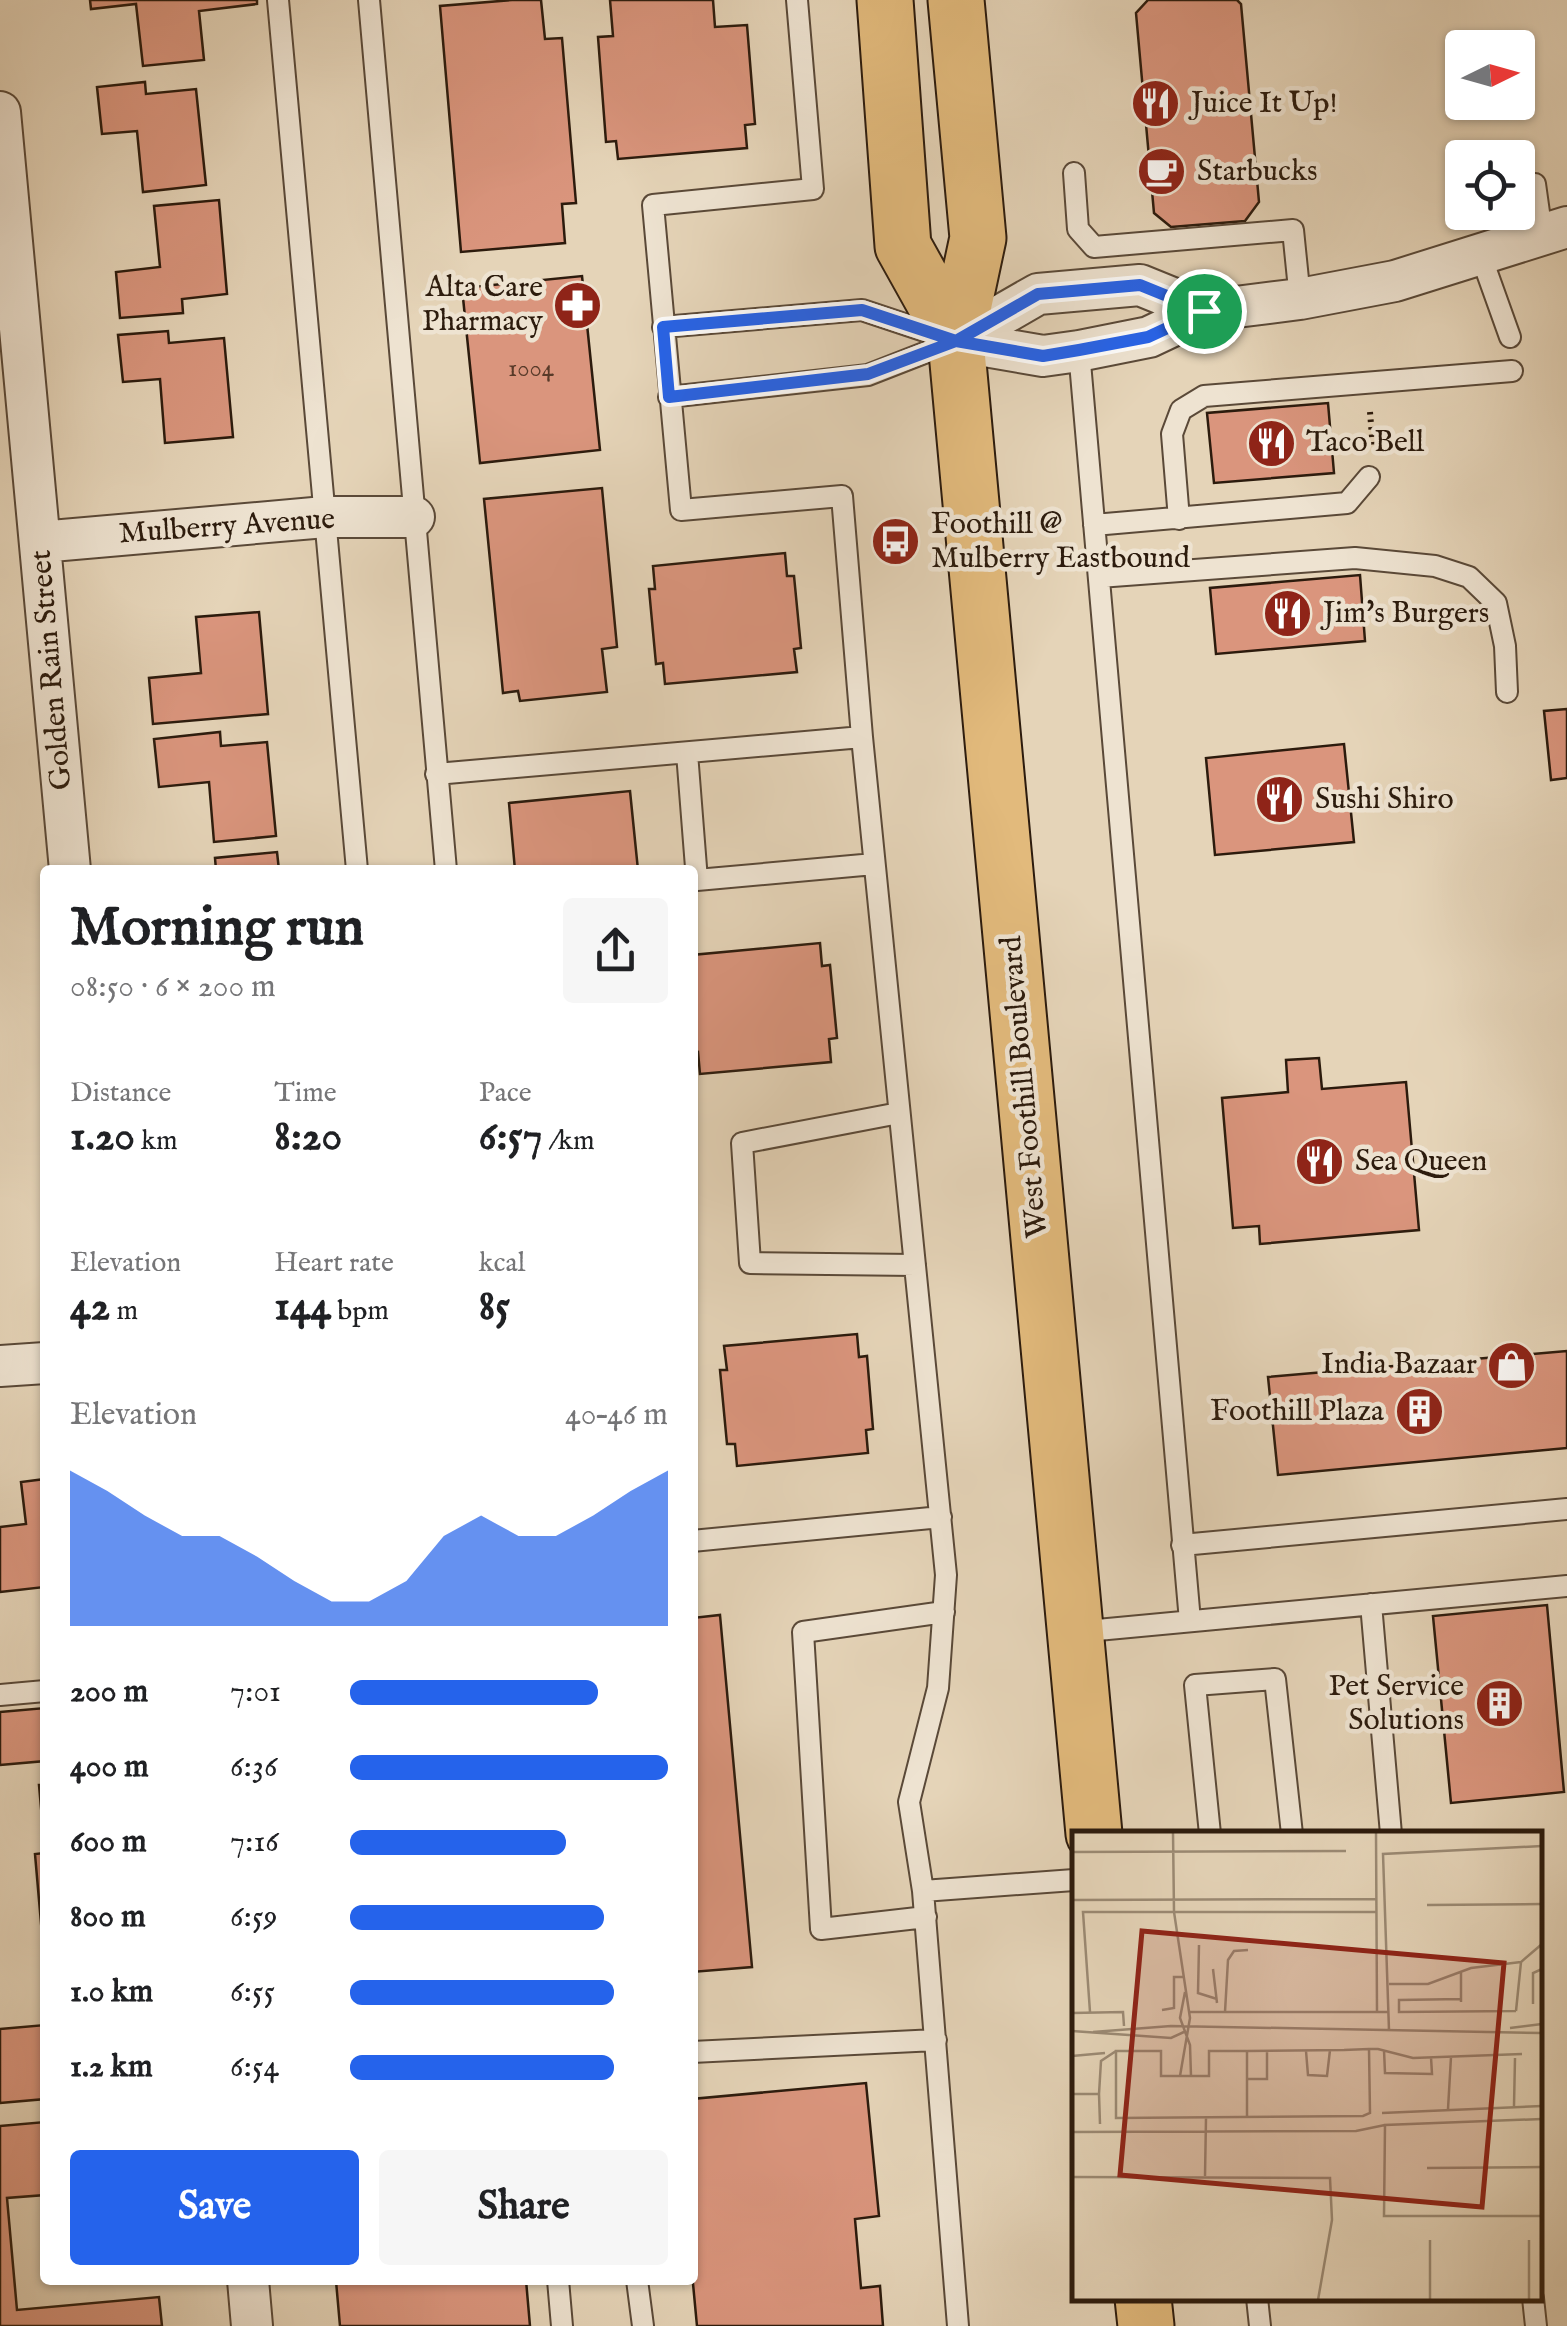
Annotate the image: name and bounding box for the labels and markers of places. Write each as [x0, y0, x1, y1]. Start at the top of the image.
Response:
restaurant icon: Juice It Up! [1130, 78, 1182, 130]
place label: Juice It Up! [1188, 85, 1338, 123]
cafe icon: Starbucks [1136, 146, 1188, 198]
place label: Starbucks [1197, 153, 1318, 191]
place label: Alta Care Pharmacy [422, 269, 543, 341]
pin [1162, 269, 1247, 354]
pharmacy icon: Alta Care Pharmacy [552, 279, 604, 331]
restaurant icon: Taco Bell [1245, 417, 1297, 469]
place label: Taco Bell [1306, 424, 1425, 462]
place label: Foothill @ Mulberry Eastbound [931, 506, 1191, 578]
bus stop icon: Foothill @ Mulberry Eastbound [870, 516, 922, 568]
restaurant icon: Jim's Burgers [1262, 588, 1314, 640]
place label: Jim's Burgers [1320, 595, 1489, 633]
restaurant icon: Sushi Shiro [1254, 774, 1306, 826]
place label: Sushi Shiro [1315, 781, 1454, 819]
restaurant icon: Sea Queen [1294, 1136, 1346, 1188]
place label: Sea Queen [1355, 1143, 1487, 1181]
shop icon: India Bazaar [1486, 1339, 1538, 1391]
place label: India Bazaar [1321, 1346, 1477, 1384]
building icon: Foothill Plaza [1393, 1386, 1445, 1438]
place label: Foothill Plaza [1210, 1393, 1384, 1431]
place label: Pet Service Solutions [1328, 1668, 1464, 1740]
building icon: Pet Service Solutions [1473, 1678, 1525, 1730]

